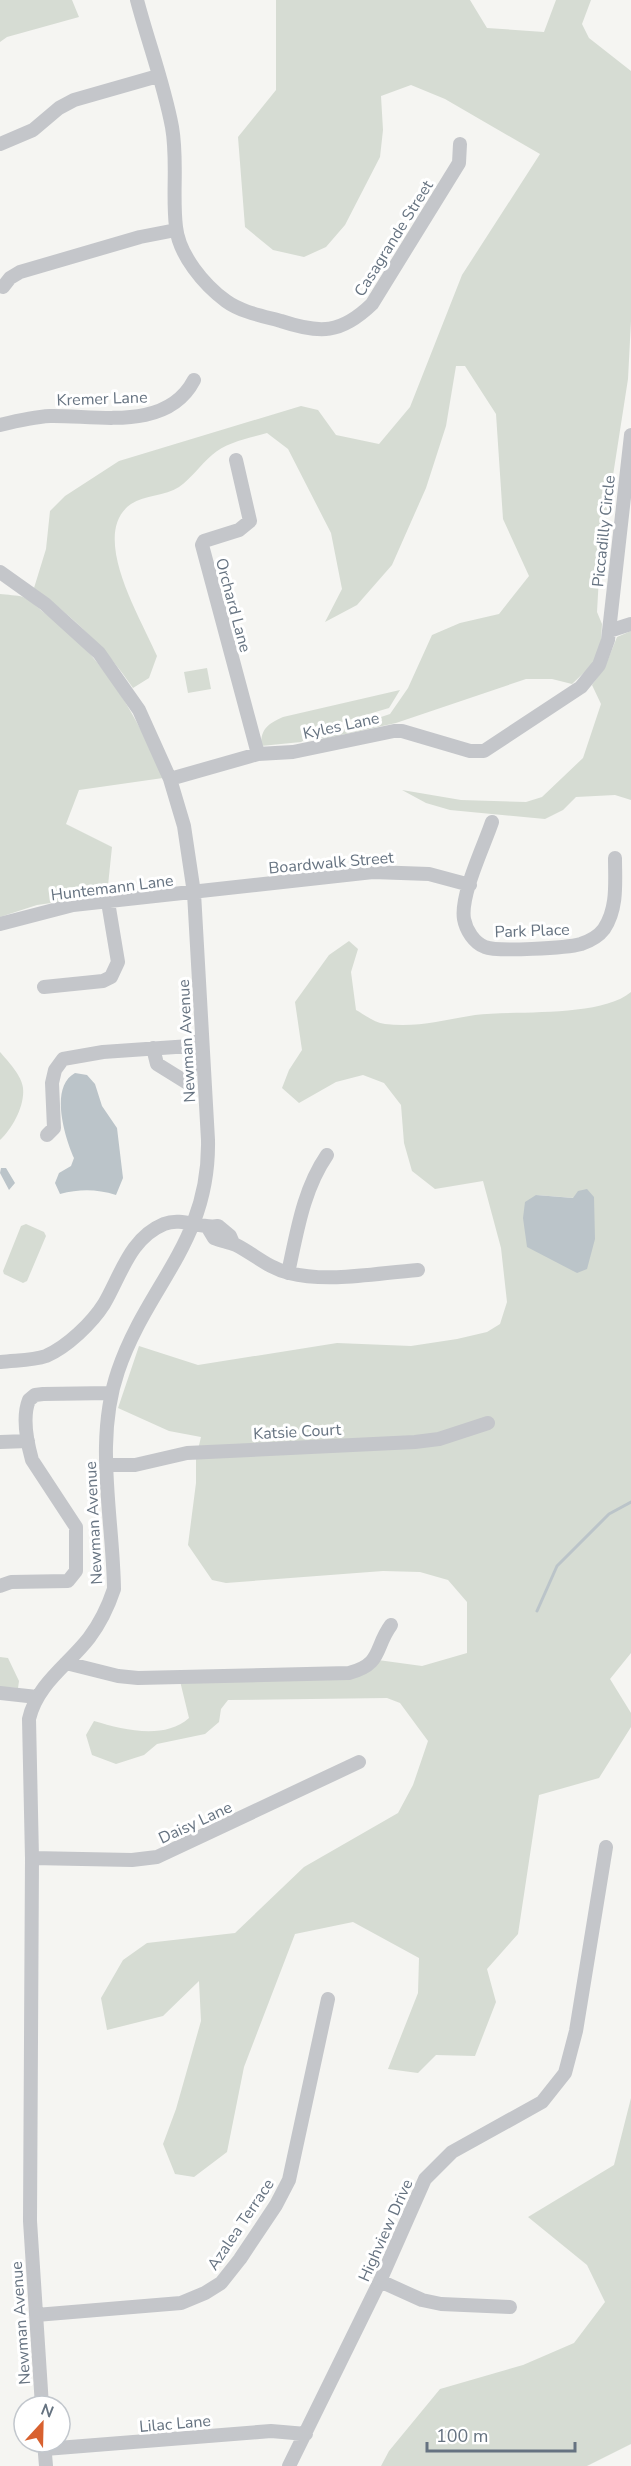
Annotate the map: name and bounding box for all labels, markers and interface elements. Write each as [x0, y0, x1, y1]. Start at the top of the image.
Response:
street label: Casagrande Street [349, 176, 439, 301]
street label: Kremer Lane [56, 386, 148, 412]
street label: Piccadilly Circle [587, 474, 621, 588]
street label: Orchard Lane [210, 556, 256, 655]
street label: Kyles Lane [301, 707, 381, 745]
street label: Boardwalk Street [268, 847, 395, 879]
street label: Huntemann Lane [49, 870, 175, 906]
street label: Park Place [494, 919, 570, 943]
street label: Newman Avenue [173, 979, 201, 1103]
street label: Katsie Court [253, 1419, 342, 1445]
street label: Newman Avenue [80, 1461, 108, 1585]
street label: Daisy Lane [155, 1796, 236, 1850]
street label: Azalea Terrace [202, 2175, 280, 2275]
street label: Highview Drive [353, 2176, 418, 2285]
street label: Newman Avenue [6, 2261, 36, 2385]
north arrow [12, 2394, 72, 2454]
text: N [38, 2399, 57, 2423]
street label: Lilac Lane [138, 2410, 212, 2438]
scale bar [427, 2415, 576, 2453]
text: 100 m [436, 2424, 488, 2448]

